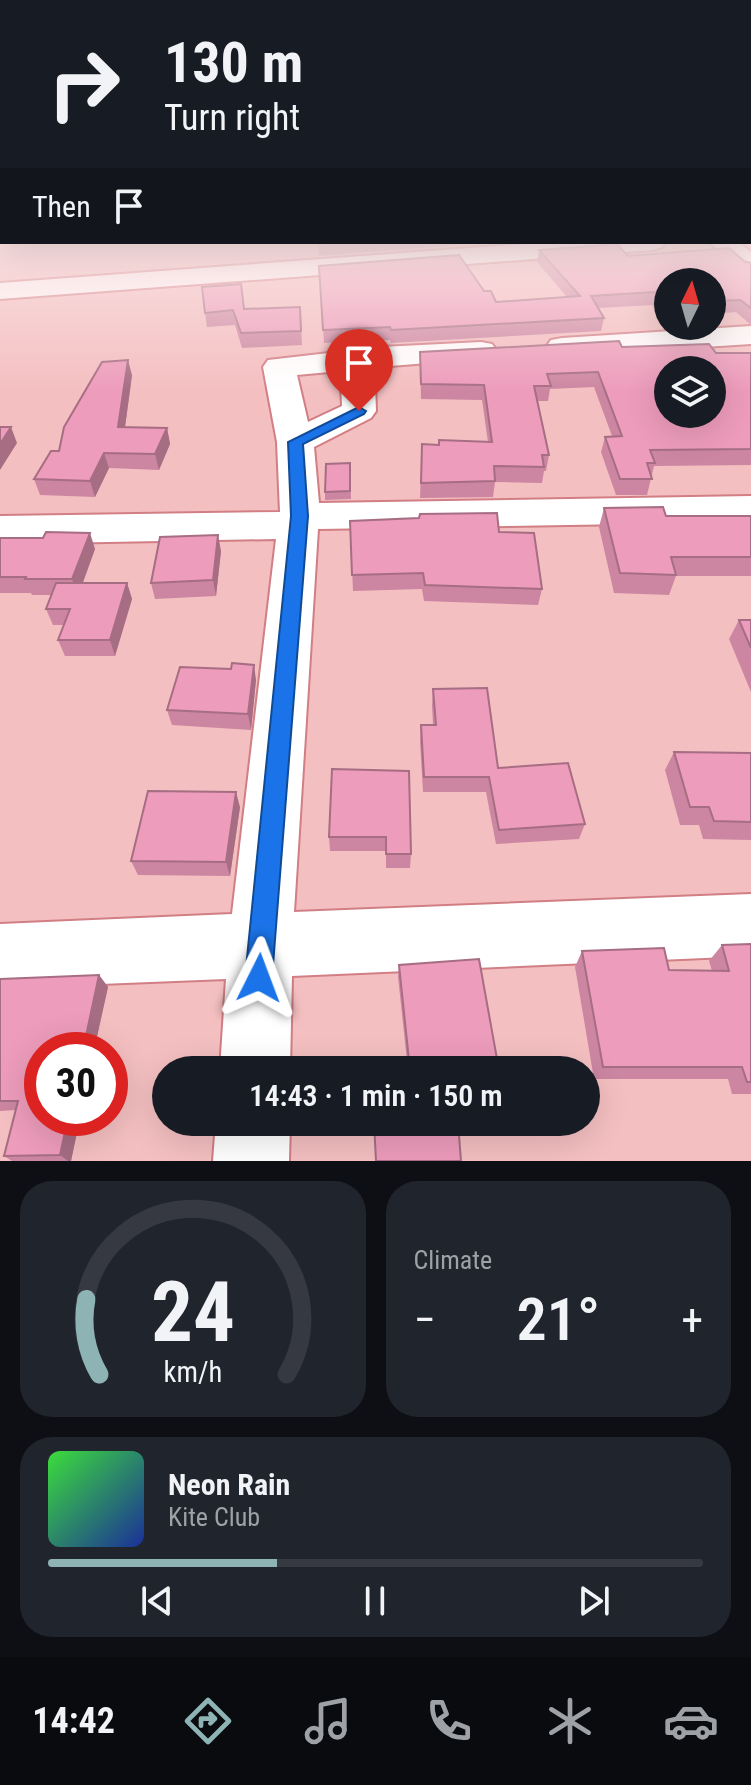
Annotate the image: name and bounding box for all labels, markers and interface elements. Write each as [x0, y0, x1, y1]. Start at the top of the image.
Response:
text: 130 m [164, 30, 303, 96]
icon: right [32, 32, 136, 136]
text: Turn right [164, 97, 300, 139]
icon: arrive [107, 184, 151, 228]
text: Then [32, 189, 91, 224]
north arrow [654, 268, 726, 340]
map controls [654, 268, 726, 428]
pin [325, 329, 393, 411]
icon: arrive [337, 341, 381, 385]
button: layers [654, 356, 726, 428]
position arrow [217, 936, 301, 1020]
speed limit sign: 30 [24, 1032, 128, 1136]
text: 14:43 · 1 min · 150 m [249, 1078, 503, 1113]
text: Climate [414, 1245, 492, 1275]
text: 24 [151, 1264, 235, 1361]
text: 21° [517, 1284, 600, 1355]
text: − [414, 1294, 436, 1346]
text: + [681, 1294, 703, 1346]
text: km/h [163, 1355, 222, 1389]
text: Neon Rain [168, 1467, 290, 1502]
text: Kite Club [168, 1502, 260, 1532]
icon: previous [135, 1579, 179, 1623]
icon: pause [353, 1579, 397, 1623]
icon: next [572, 1579, 616, 1623]
icon: directions [180, 1693, 236, 1749]
icon: music [300, 1693, 356, 1749]
icon: phone [421, 1693, 477, 1749]
icon: climate [542, 1693, 598, 1749]
icon: car [663, 1693, 719, 1749]
text: 14:42 [32, 1700, 115, 1742]

